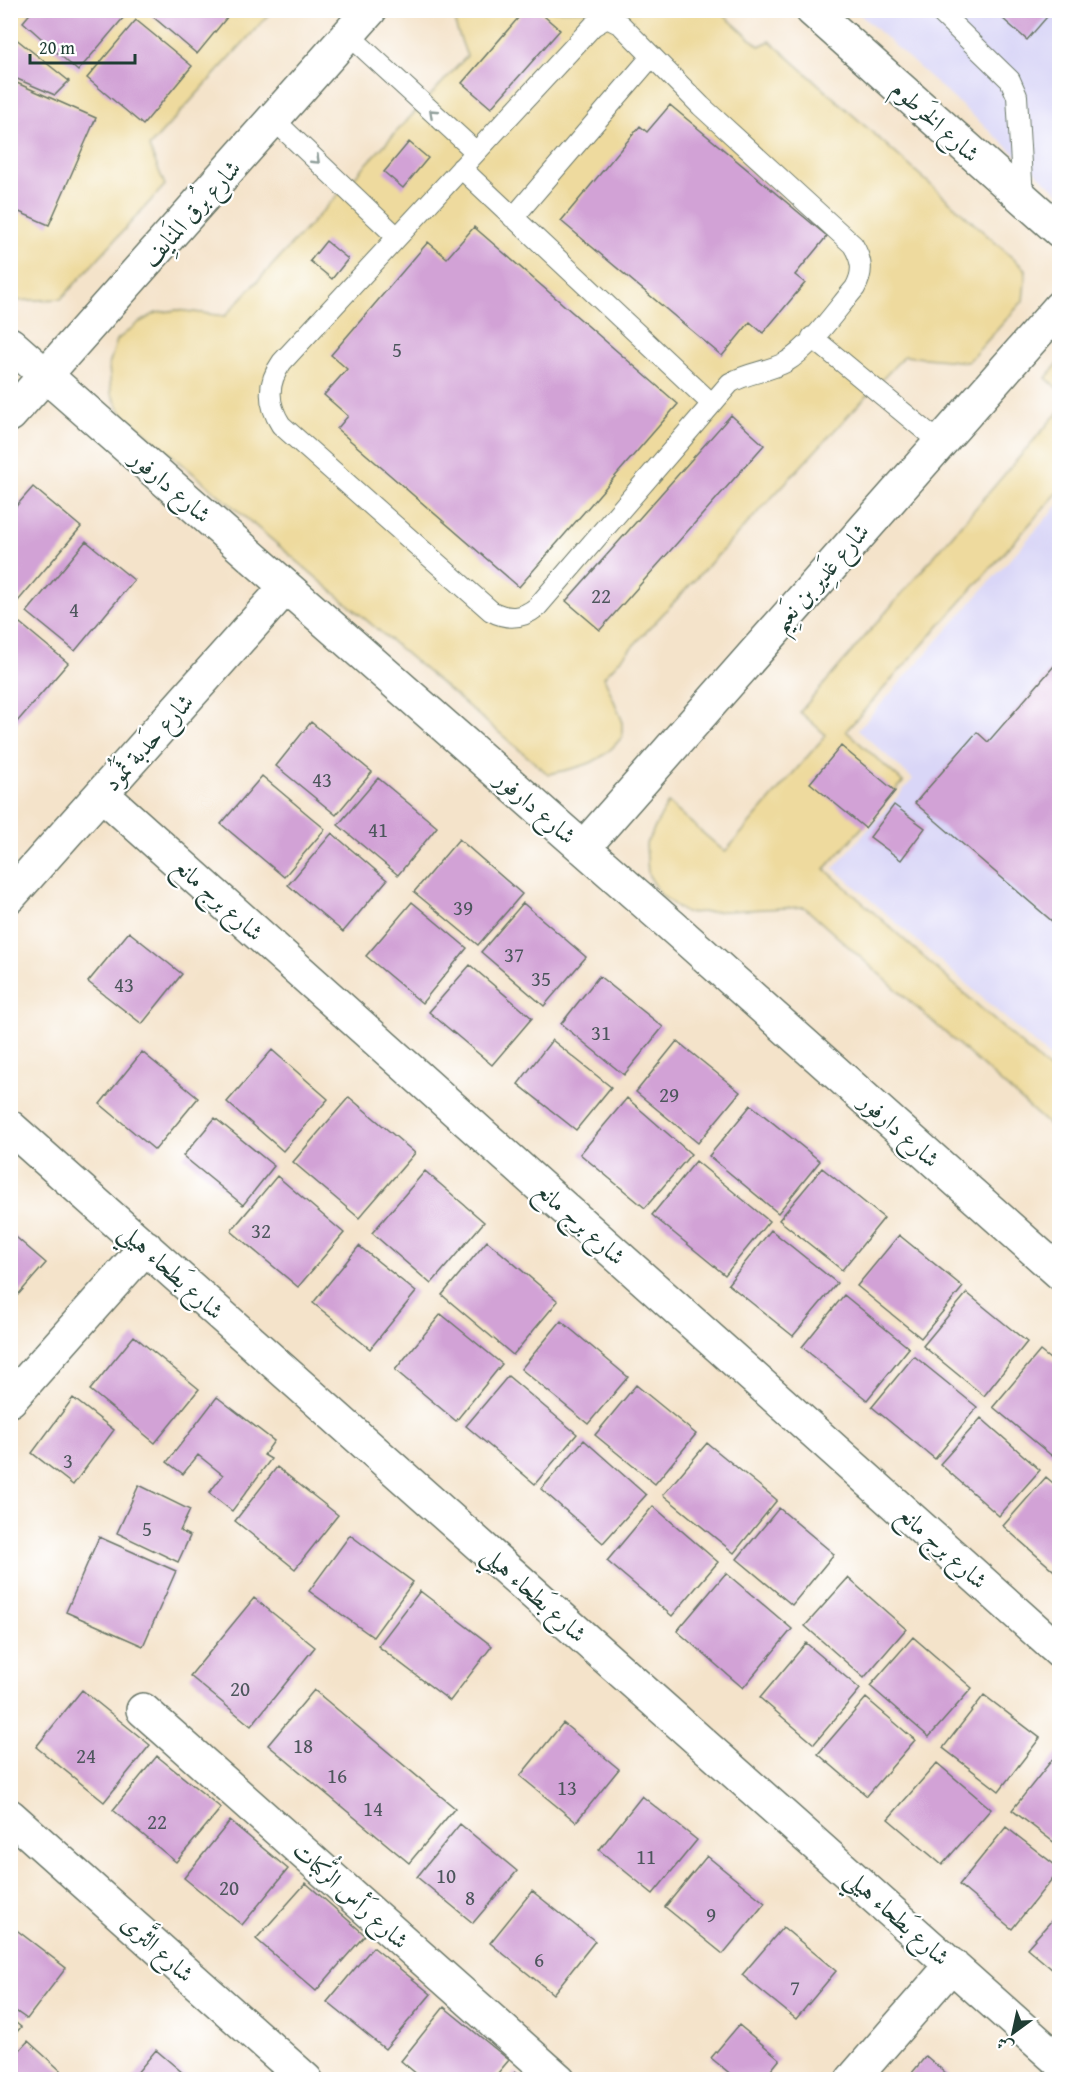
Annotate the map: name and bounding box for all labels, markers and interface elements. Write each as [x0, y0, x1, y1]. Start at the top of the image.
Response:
scale bar [30, 27, 135, 65]
text: 20 m [39, 34, 75, 61]
street label: شارع الخَرطوم [881, 72, 988, 173]
one-way arrow [429, 109, 440, 120]
street label: شارع بُرق المَنايِف [132, 150, 251, 276]
one-way arrow [309, 153, 319, 164]
house number: 5 [392, 334, 402, 365]
street label: شارع دارفور [119, 440, 219, 533]
street label: شارع غَدِير بن نَعِيم [763, 515, 883, 644]
house number: 22 [591, 580, 611, 611]
house number: 4 [69, 594, 79, 625]
street label: شارع حَدبة ثَمُود [93, 684, 204, 801]
street label: شارع دارفور [484, 761, 584, 854]
house number: 43 [312, 764, 332, 795]
house number: 41 [368, 814, 388, 845]
street label: شارع برج مانع [163, 849, 272, 953]
house number: 39 [453, 892, 473, 923]
house number: 37 [504, 939, 524, 970]
house number: 35 [531, 963, 551, 994]
house number: 43 [114, 969, 134, 1000]
house number: 31 [591, 1017, 611, 1048]
house number: 29 [659, 1079, 679, 1110]
street label: شارع دارفور [849, 1083, 948, 1178]
street label: شارع برج مانع [525, 1173, 634, 1277]
street label: شارع بَطحاء هيلي [108, 1214, 232, 1332]
house number: 32 [251, 1215, 271, 1246]
house number: 3 [63, 1445, 73, 1476]
street label: شارع برج مانع [887, 1497, 996, 1601]
house number: 5 [142, 1513, 152, 1544]
street label: شارع بَطحاء هيلي [471, 1537, 595, 1655]
house number: 20 [230, 1673, 250, 1704]
house number: 18 [293, 1730, 313, 1761]
house number: 24 [76, 1740, 96, 1771]
house number: 16 [327, 1760, 347, 1791]
house number: 13 [557, 1772, 577, 1803]
house number: 14 [363, 1793, 383, 1824]
house number: 22 [147, 1806, 167, 1837]
street label: شارع رَأس الرُّكبات [283, 1829, 421, 1959]
house number: 11 [636, 1841, 656, 1872]
house number: 10 [436, 1860, 456, 1891]
street label: شارع بَطحاء هيلي [834, 1860, 958, 1978]
house number: 20 [219, 1872, 239, 1903]
house number: 8 [465, 1882, 475, 1913]
house number: 9 [706, 1899, 716, 1930]
street label: شارع الثَّرى [112, 1904, 204, 1993]
house number: 6 [534, 1944, 544, 1975]
house number: 7 [790, 1972, 800, 2003]
north arrow [983, 2003, 1043, 2063]
text: ش [992, 2031, 1018, 2060]

